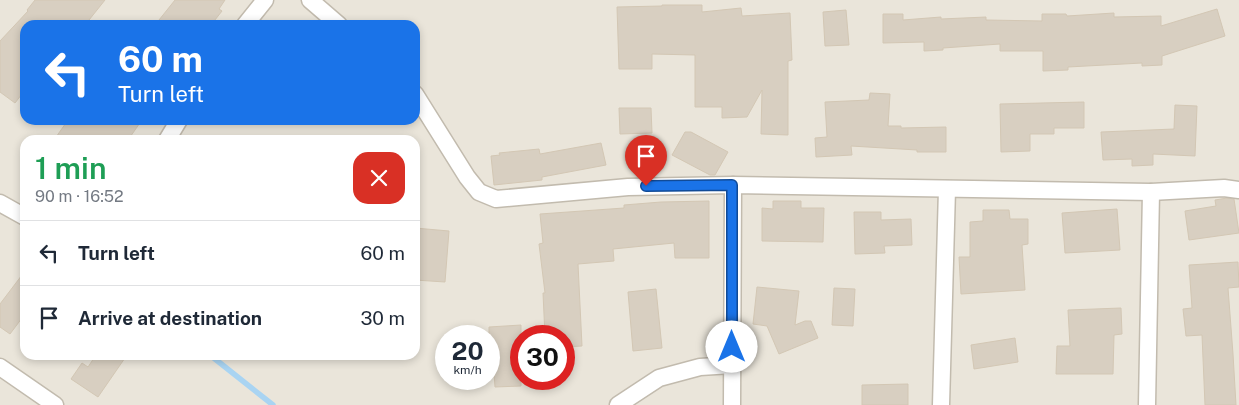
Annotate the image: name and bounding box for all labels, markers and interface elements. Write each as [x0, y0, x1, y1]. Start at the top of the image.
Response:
text: 60 m [118, 39, 203, 80]
icon: left [35, 40, 100, 105]
text: Turn left [118, 81, 204, 107]
pin [625, 135, 667, 186]
icon: arrive [632, 142, 660, 170]
text: 1 min [35, 150, 106, 186]
button: close [353, 152, 405, 204]
text: 90 m · 16:52 [35, 187, 124, 206]
icon: left [35, 239, 63, 267]
text: Turn left [78, 242, 155, 264]
text: 60 m [361, 242, 405, 264]
icon: arrive [35, 304, 63, 332]
text: Arrive at destination [78, 307, 262, 329]
text: 30 m [360, 307, 405, 329]
position arrow [705, 320, 757, 372]
speed limit sign: 30 [510, 325, 575, 390]
text: 20 [452, 336, 484, 366]
text: km/h [453, 363, 482, 377]

